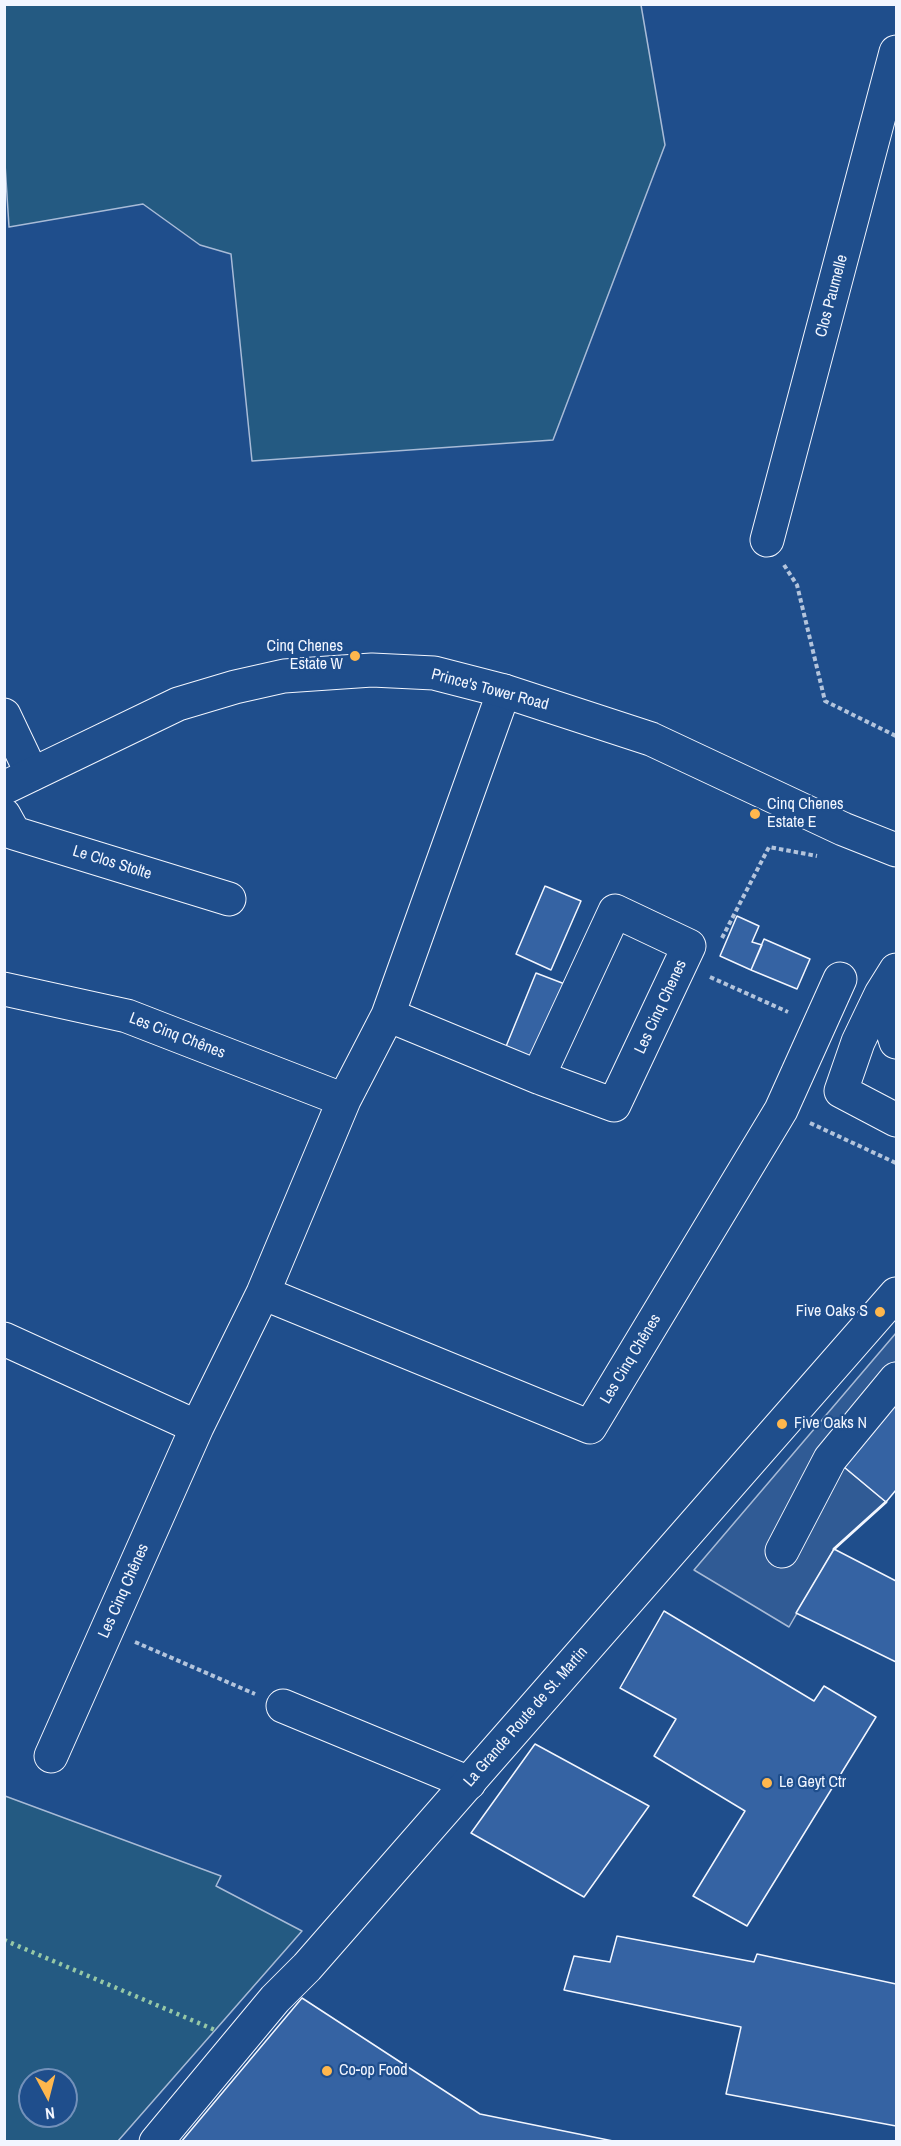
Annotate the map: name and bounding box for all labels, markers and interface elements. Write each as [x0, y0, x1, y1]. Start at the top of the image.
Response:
street label: Clos Paumelle [812, 253, 852, 339]
place label: Cinq Chenes Estate W [266, 637, 343, 675]
marker: Cinq Chenes Estate W [348, 649, 362, 663]
street label: Prince's Tower Road [429, 665, 551, 715]
place label: Cinq Chenes Estate E [767, 795, 844, 833]
marker: Cinq Chenes Estate E [748, 807, 762, 821]
street label: Le Clos Stolte [70, 842, 154, 884]
street label: Les Cinq Chenes [631, 957, 691, 1057]
street label: Les Cinq Chênes [126, 1009, 228, 1063]
place label: Five Oaks S [796, 1302, 868, 1322]
marker: Five Oaks S [873, 1305, 887, 1319]
street label: Les Cinq Chênes [597, 1311, 665, 1407]
place label: Five Oaks N [794, 1414, 867, 1434]
marker: Five Oaks N [775, 1417, 789, 1431]
street label: Les Cinq Chênes [95, 1541, 153, 1641]
street label: La Grande Route de St. Martin [460, 1643, 592, 1791]
place label: Le Geyt Ctr [779, 1773, 846, 1793]
marker: Le Geyt Ctr [760, 1776, 774, 1790]
place label: Co-op Food [339, 2061, 408, 2081]
marker: Co-op Food [320, 2064, 334, 2078]
north arrow [18, 2068, 78, 2128]
text: N [44, 2102, 56, 2125]

